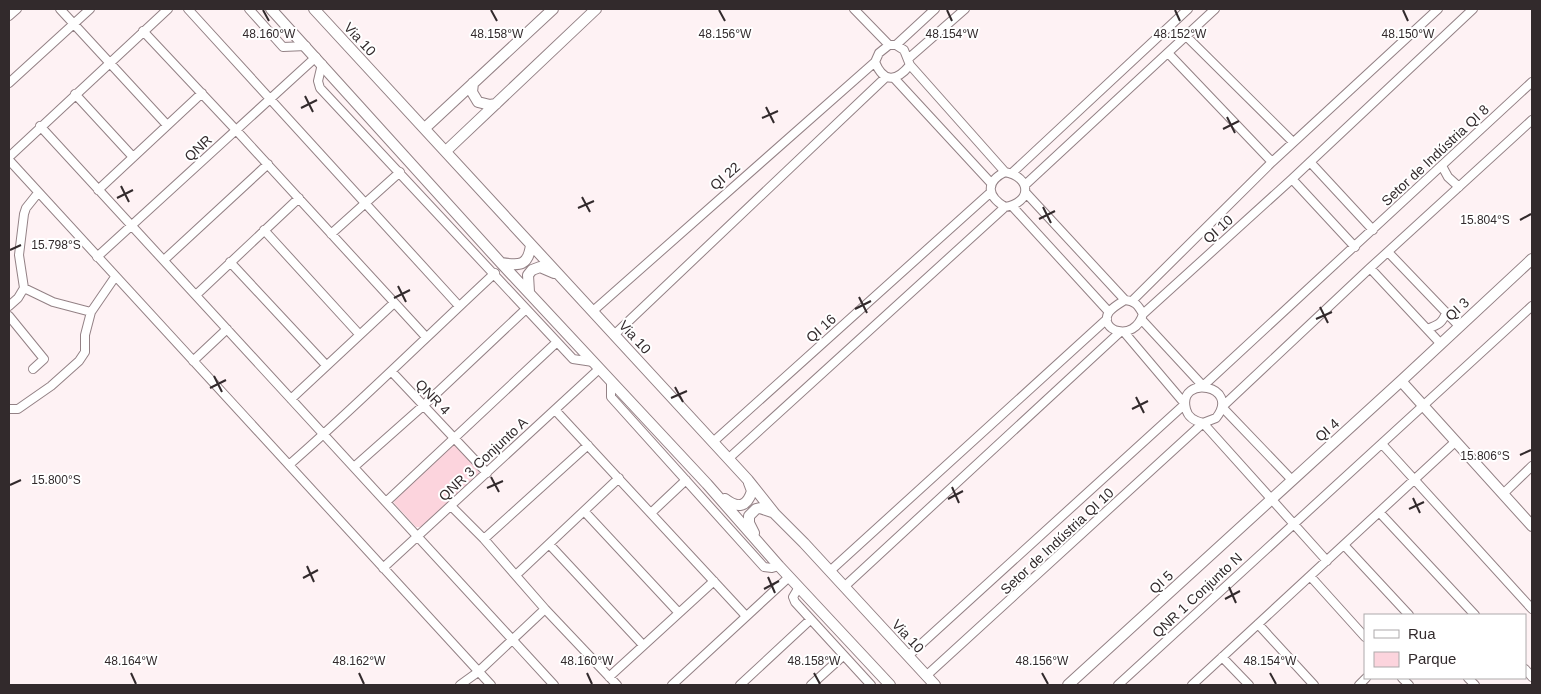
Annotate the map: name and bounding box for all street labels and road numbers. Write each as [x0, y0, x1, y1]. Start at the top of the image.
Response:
street label: Via 10 [341, 19, 379, 59]
street label: Setor de Indústria QI 8 [1378, 101, 1492, 209]
street label: QNR [181, 132, 215, 164]
street label: QI 22 [707, 159, 743, 193]
street label: QI 10 [1200, 211, 1236, 246]
street label: QI 3 [1442, 294, 1472, 324]
street label: QI 16 [803, 310, 839, 345]
street label: Via 10 [616, 317, 654, 357]
street label: QNR 4 [412, 376, 454, 418]
street label: QNR 3 Conjunto A [435, 413, 531, 504]
street label: QI 4 [1312, 415, 1342, 445]
street label: Setor de Indústria QI 10 [997, 484, 1117, 598]
street label: QNR 1 Conjunto N [1149, 549, 1245, 641]
street label: QI 5 [1146, 567, 1176, 597]
street label: Via 10 [889, 616, 927, 656]

